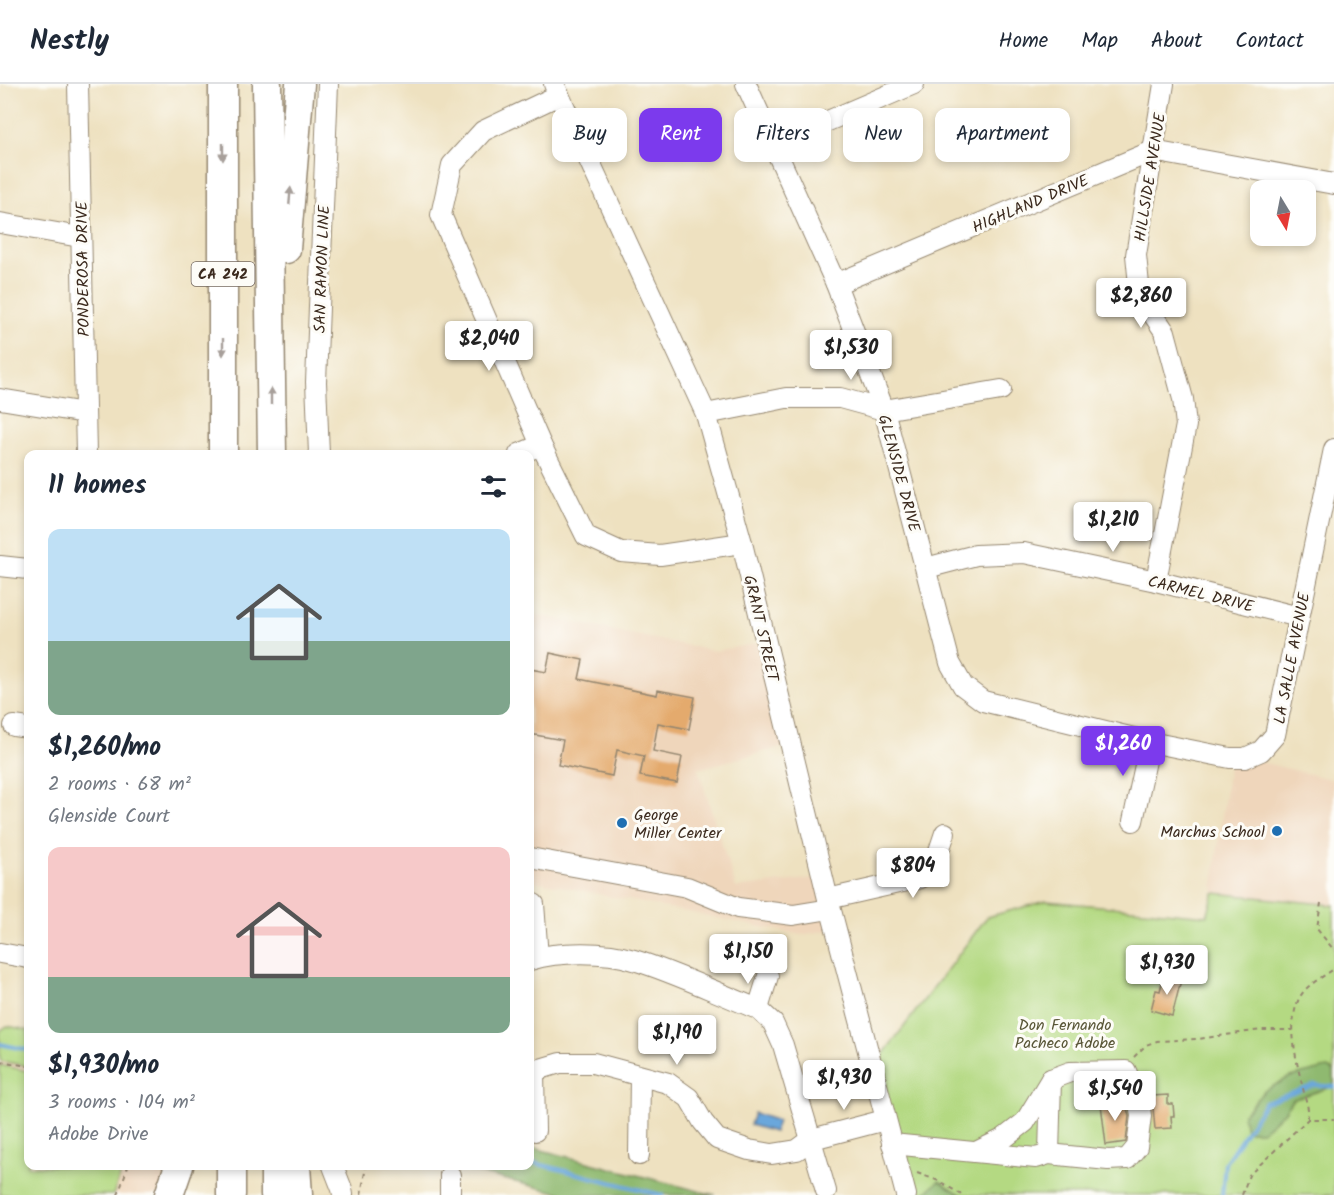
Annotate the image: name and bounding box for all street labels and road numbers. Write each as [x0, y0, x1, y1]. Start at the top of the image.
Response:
street label: HILLSIDE AVENUE [1128, 110, 1173, 243]
street label: HIGHLAND DRIVE [968, 168, 1093, 240]
street label: PONDEROSA DRIVE [70, 200, 97, 337]
street label: SAN RAMON LINE [308, 204, 337, 334]
road number: CA 242 [192, 262, 254, 286]
street label: GLENSIDE DRIVE [871, 412, 926, 536]
street label: CARMEL DRIVE [1145, 569, 1257, 620]
street label: GRANT STREET [736, 573, 785, 685]
street label: LA SALLE AVENUE [1267, 590, 1318, 726]

